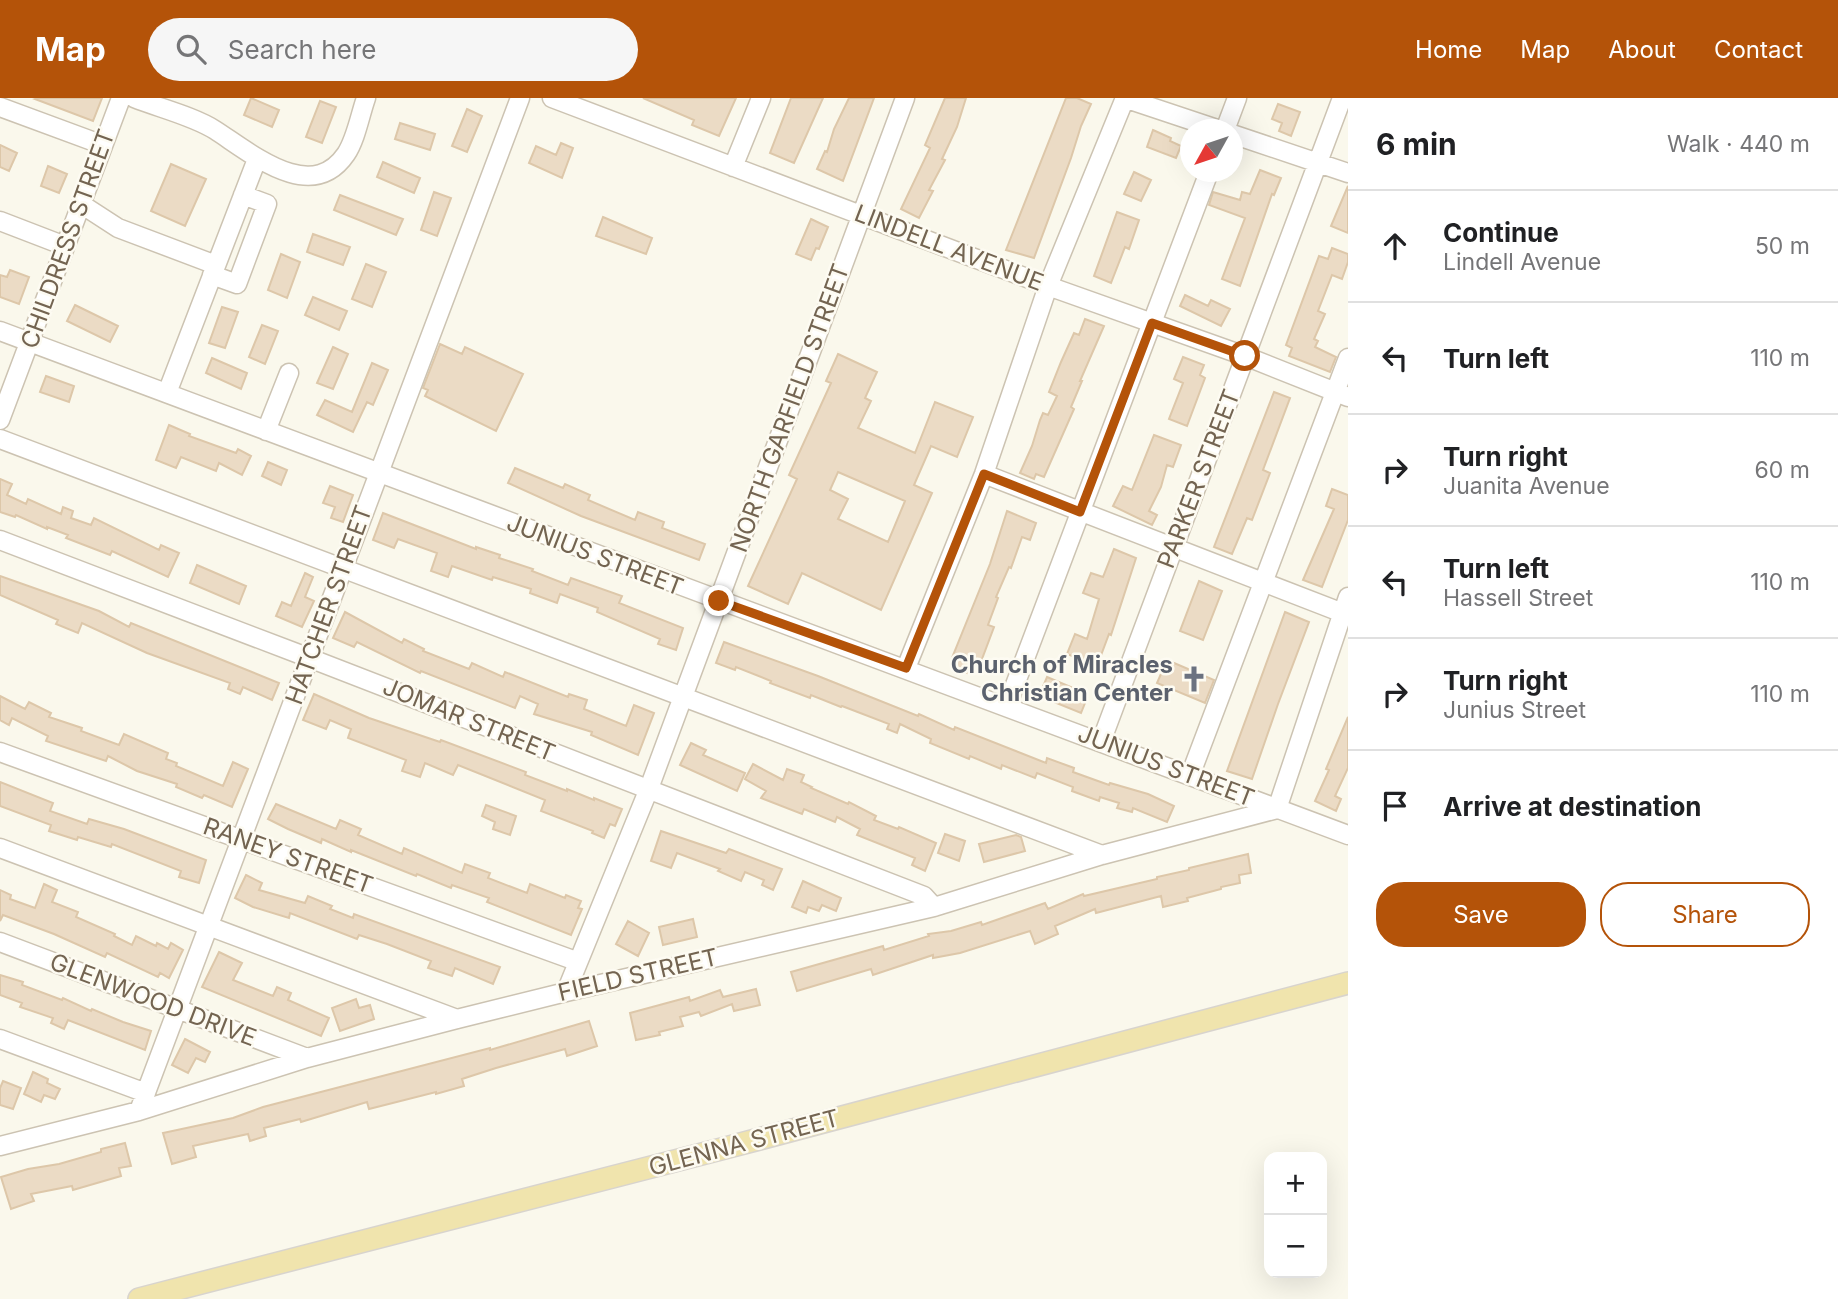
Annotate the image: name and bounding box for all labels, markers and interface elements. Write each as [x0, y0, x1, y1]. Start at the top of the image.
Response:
search box [148, 18, 638, 81]
text: Map [35, 29, 106, 69]
icon: search [172, 30, 210, 68]
text: Search here [228, 34, 376, 65]
text: Home [1415, 35, 1482, 64]
text: Map [1520, 35, 1570, 64]
text: About [1608, 35, 1676, 64]
text: Contact [1714, 35, 1803, 64]
north arrow [1180, 119, 1243, 182]
street label: CHILDRESS STREET [14, 125, 121, 352]
text: 6 min [1376, 126, 1457, 162]
text: Walk · 440 m [1667, 130, 1810, 158]
street label: LINDELL AVENUE [851, 198, 1048, 297]
text: Continue [1443, 217, 1559, 248]
icon: ahead [1376, 227, 1414, 265]
text: 50 m [1755, 232, 1810, 260]
text: Lindell Avenue [1443, 248, 1601, 276]
street label: NORTH GARFIELD STREET [724, 260, 855, 556]
icon: left [1376, 339, 1414, 377]
route start [1229, 340, 1260, 371]
text: Turn left [1443, 343, 1549, 374]
text: 110 m [1750, 344, 1810, 372]
street label: PARKER STREET [1151, 385, 1246, 572]
text: Turn right [1443, 441, 1568, 472]
icon: right [1376, 451, 1414, 489]
text: 60 m [1755, 456, 1810, 484]
text: Juanita Avenue [1443, 472, 1610, 500]
street label: HATCHER STREET [279, 501, 378, 708]
street label: JUNIUS STREET [503, 508, 688, 602]
text: Turn left [1443, 553, 1549, 584]
icon: left [1376, 563, 1414, 601]
text: 110 m [1750, 568, 1810, 596]
text: Hassell Street [1443, 584, 1593, 612]
route end [703, 585, 734, 616]
place label: Church of Miracles Christian Center [951, 650, 1173, 707]
church icon: Church of Miracles Christian Center [1179, 664, 1209, 694]
text: Turn right [1443, 665, 1568, 696]
street label: JOMAR STREET [379, 672, 560, 767]
icon: right [1376, 675, 1414, 713]
text: 110 m [1750, 680, 1810, 708]
text: Junius Street [1443, 696, 1586, 724]
street label: JUNIUS STREET [1074, 719, 1259, 813]
icon: arrive [1376, 787, 1414, 825]
text: Arrive at destination [1443, 791, 1702, 822]
street label: RANEY STREET [199, 811, 377, 900]
button: Save [1376, 882, 1586, 947]
button: Share [1600, 882, 1810, 947]
street label: FIELD STREET [555, 942, 721, 1007]
street label: GLENWOOD DRIVE [46, 947, 260, 1052]
street label: GLENNA STREET [645, 1103, 842, 1182]
map controls [1264, 1152, 1327, 1278]
button: + [1264, 1152, 1327, 1215]
button: − [1264, 1215, 1327, 1278]

